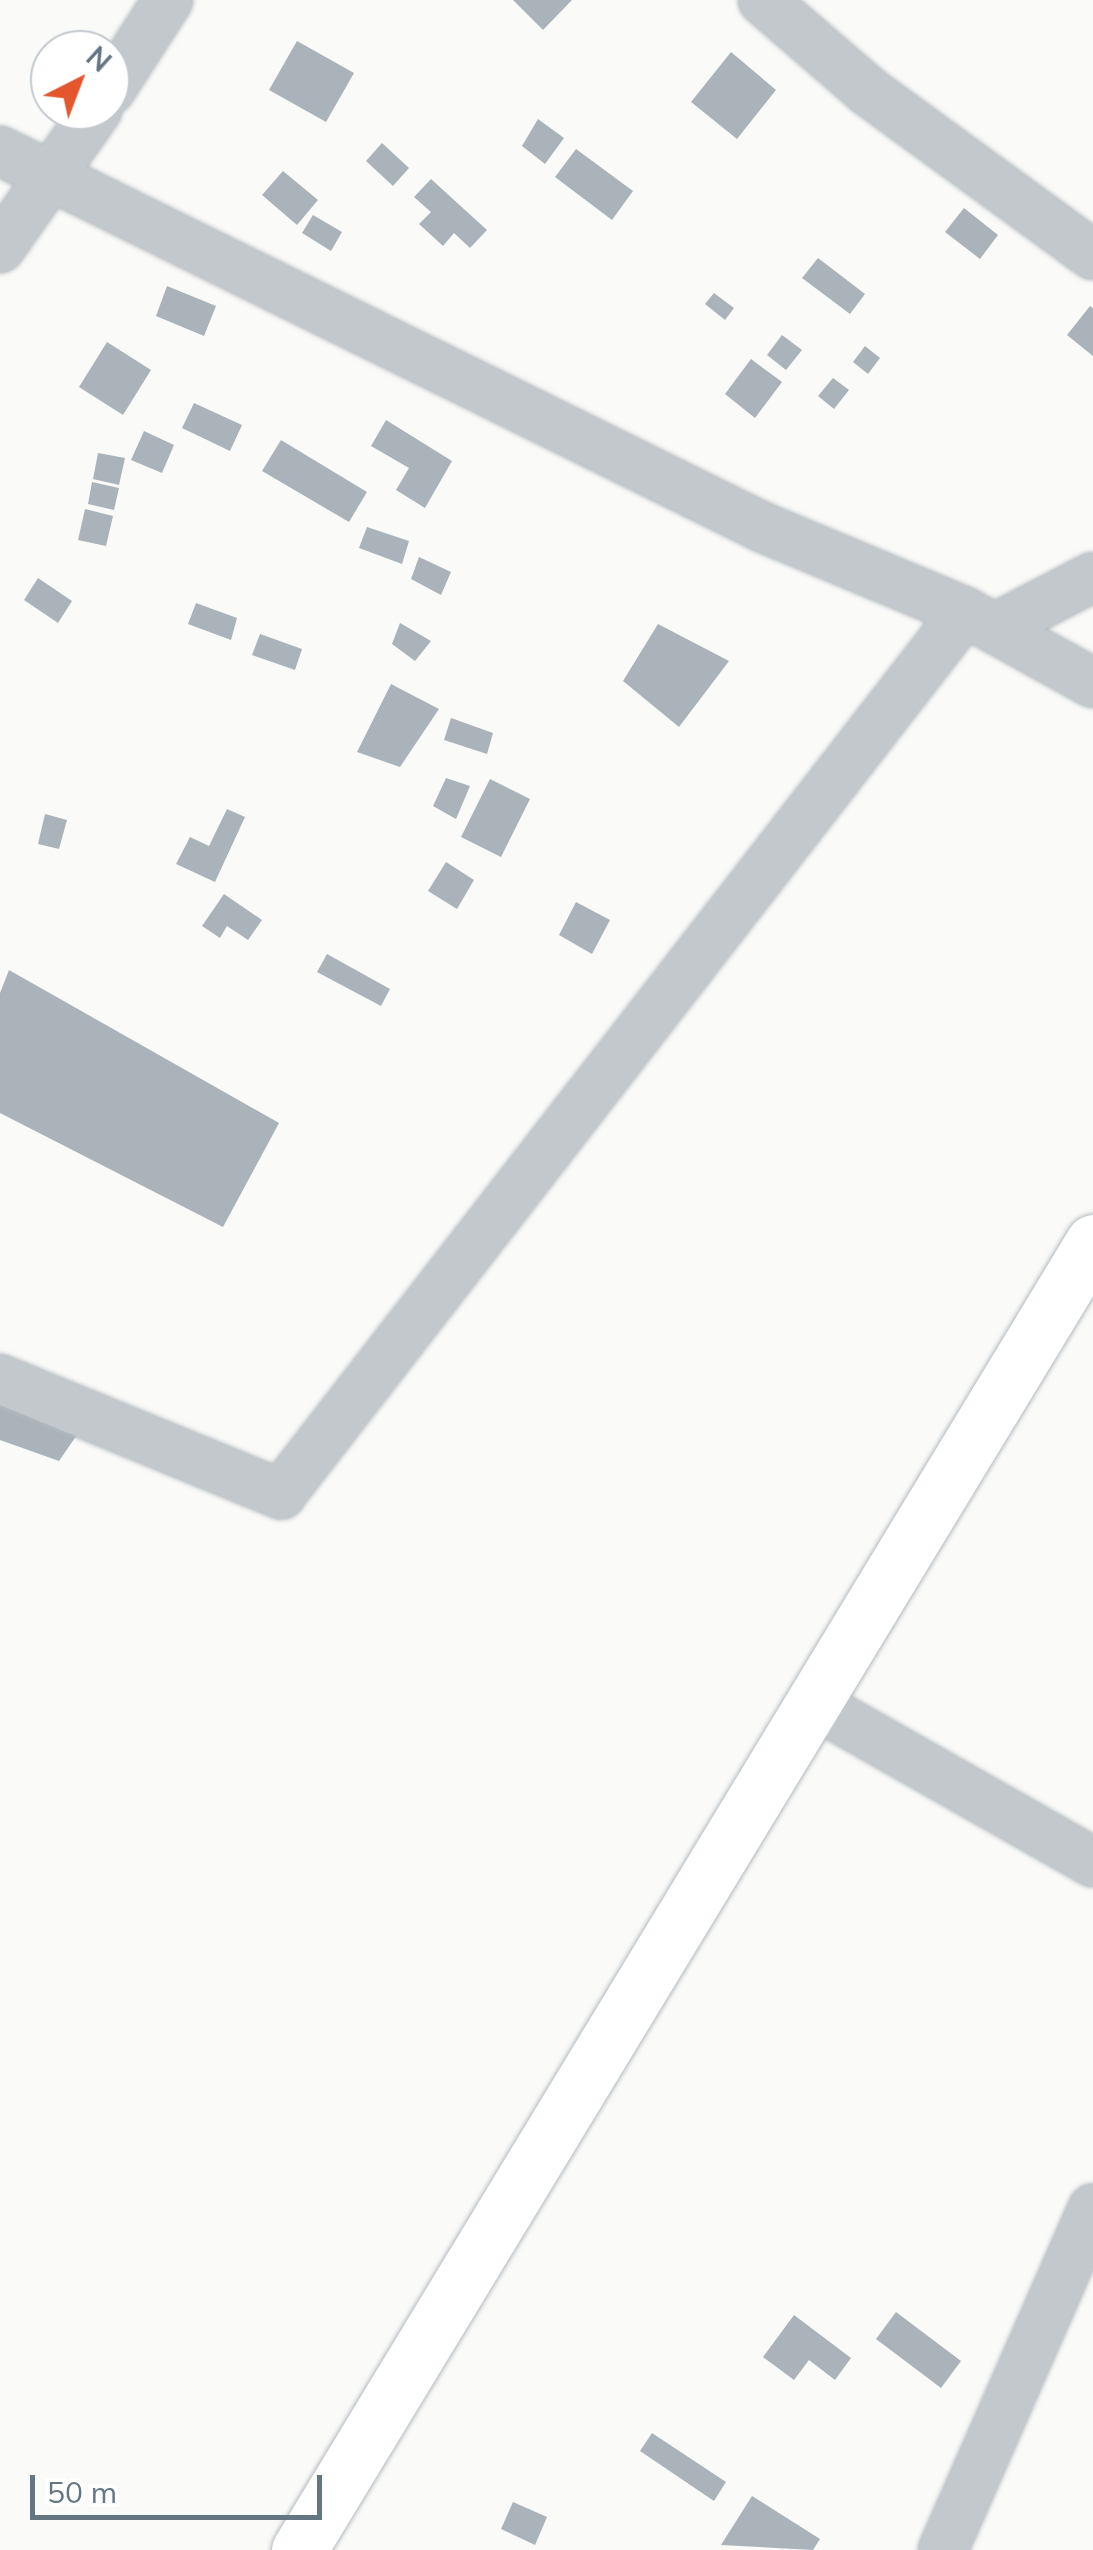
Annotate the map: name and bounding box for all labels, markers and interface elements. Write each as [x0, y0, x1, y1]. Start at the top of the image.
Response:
north arrow [30, 30, 130, 130]
text: N [79, 39, 119, 79]
scale bar [35, 2455, 328, 2517]
text: 50 m [47, 2473, 117, 2511]

